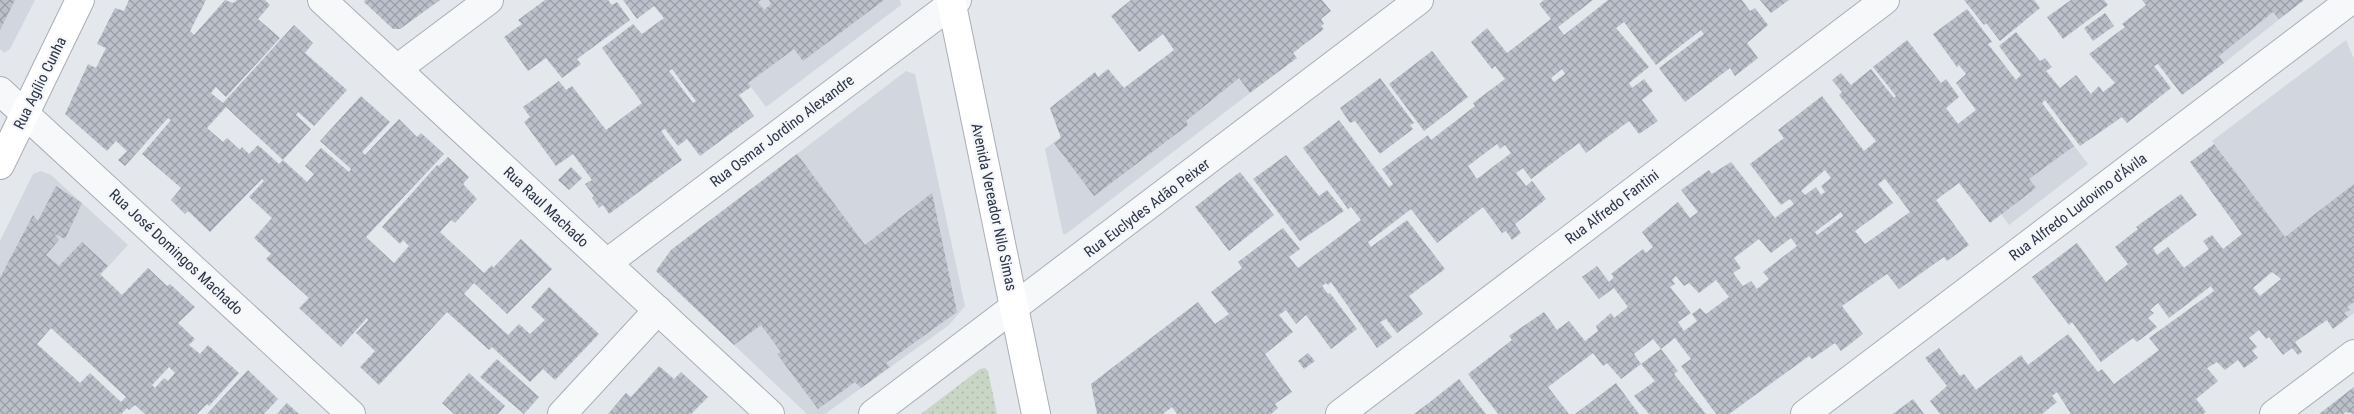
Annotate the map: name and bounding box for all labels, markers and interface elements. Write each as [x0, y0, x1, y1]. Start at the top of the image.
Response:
street label: Rua Agílio Cunha [10, 34, 70, 132]
street label: Rua Osmar Jordino Alexandre [706, 71, 858, 191]
street label: Avenida Vereador Nilo Simas [967, 122, 1021, 293]
street label: Rua Alfredo Ludovino d'Ávila [2006, 149, 2150, 265]
street label: Rua Euclydes Adão Peixer [1081, 155, 1214, 261]
street label: Rua Raul Machado [500, 163, 592, 251]
street label: Rua Alfredo Fantini [1562, 166, 1662, 248]
street label: Rua José Domingos Machado [105, 185, 247, 319]

